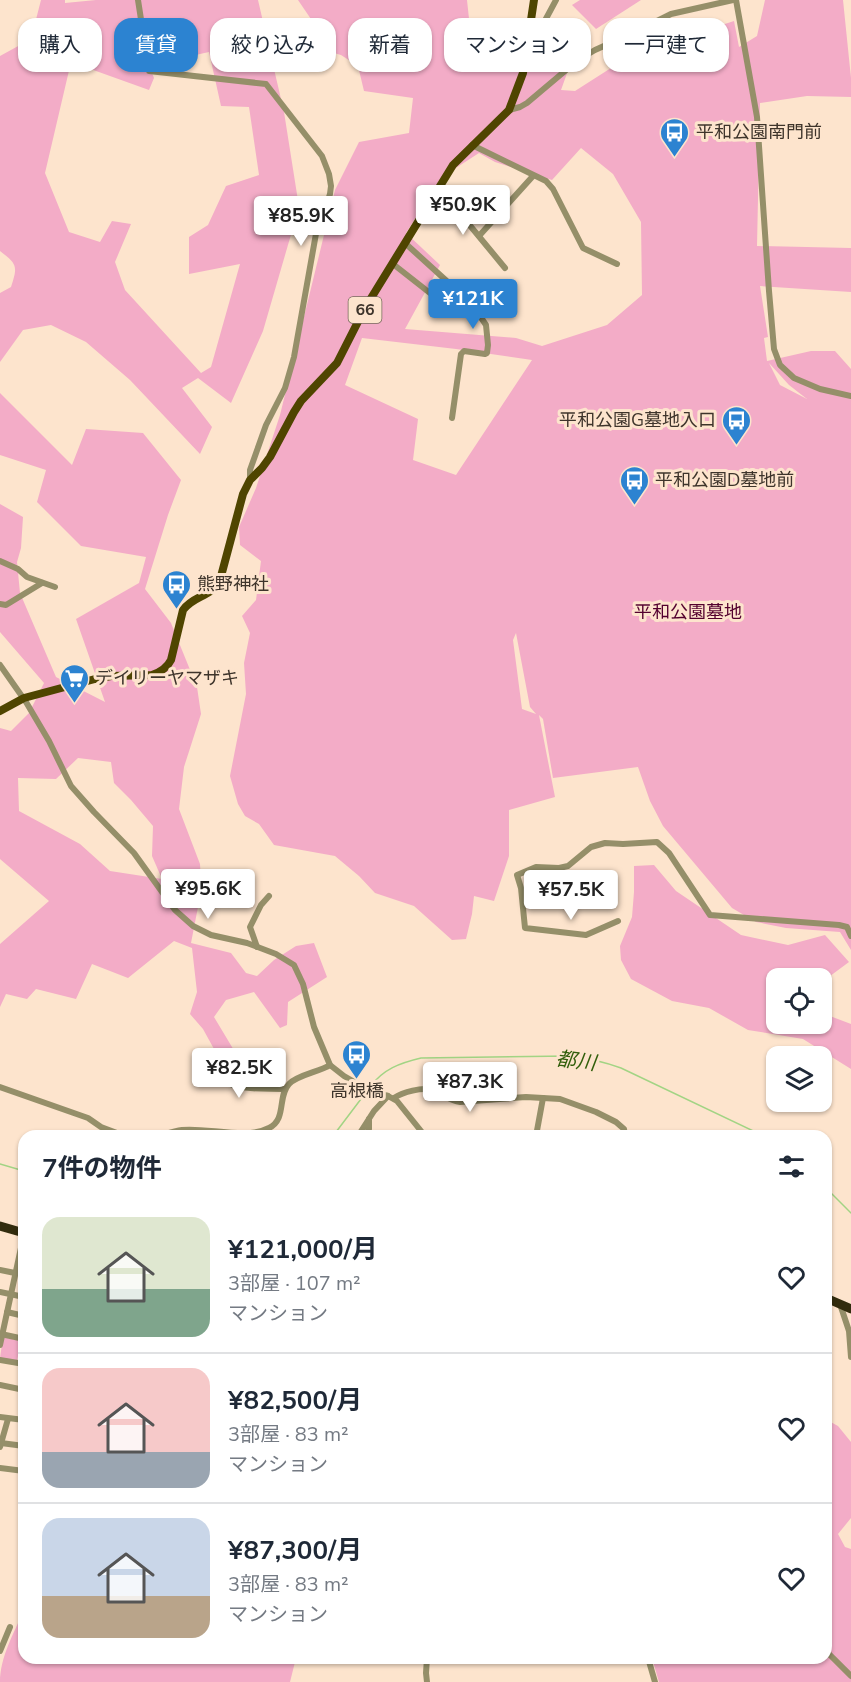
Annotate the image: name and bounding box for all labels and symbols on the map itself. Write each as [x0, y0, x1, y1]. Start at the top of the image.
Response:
bus stop icon: 平和公園南門前 [659, 116, 691, 158]
place label: 平和公園南門前 [696, 120, 822, 144]
pin: ¥50.9K [414, 185, 512, 236]
pin: ¥85.9K [252, 196, 350, 247]
pin: ¥121K [431, 279, 515, 330]
road number: 66 [348, 297, 382, 323]
bus stop icon: 平和公園G墓地入口 [721, 404, 753, 446]
place label: 平和公園G墓地入口 [559, 408, 716, 432]
bus stop icon: 平和公園D墓地前 [618, 464, 650, 506]
place label: 平和公園D墓地前 [655, 468, 794, 492]
bus stop icon: 熊野神社 [160, 568, 192, 610]
place label: 熊野神社 [197, 572, 269, 596]
park label: 平和公園墓地 [634, 600, 742, 624]
supermarket icon: デイリーヤマザキ [58, 662, 90, 704]
place label: デイリーヤマザキ [95, 666, 239, 690]
pin: ¥95.6K [159, 869, 257, 920]
pin: ¥57.5K [522, 870, 620, 921]
bus stop icon: 高根橋 [341, 1038, 373, 1080]
water label: 都川 [555, 1045, 599, 1077]
pin: ¥82.5K [190, 1048, 288, 1099]
pin: ¥87.3K [421, 1062, 519, 1113]
place label: 高根橋 [330, 1079, 384, 1103]

